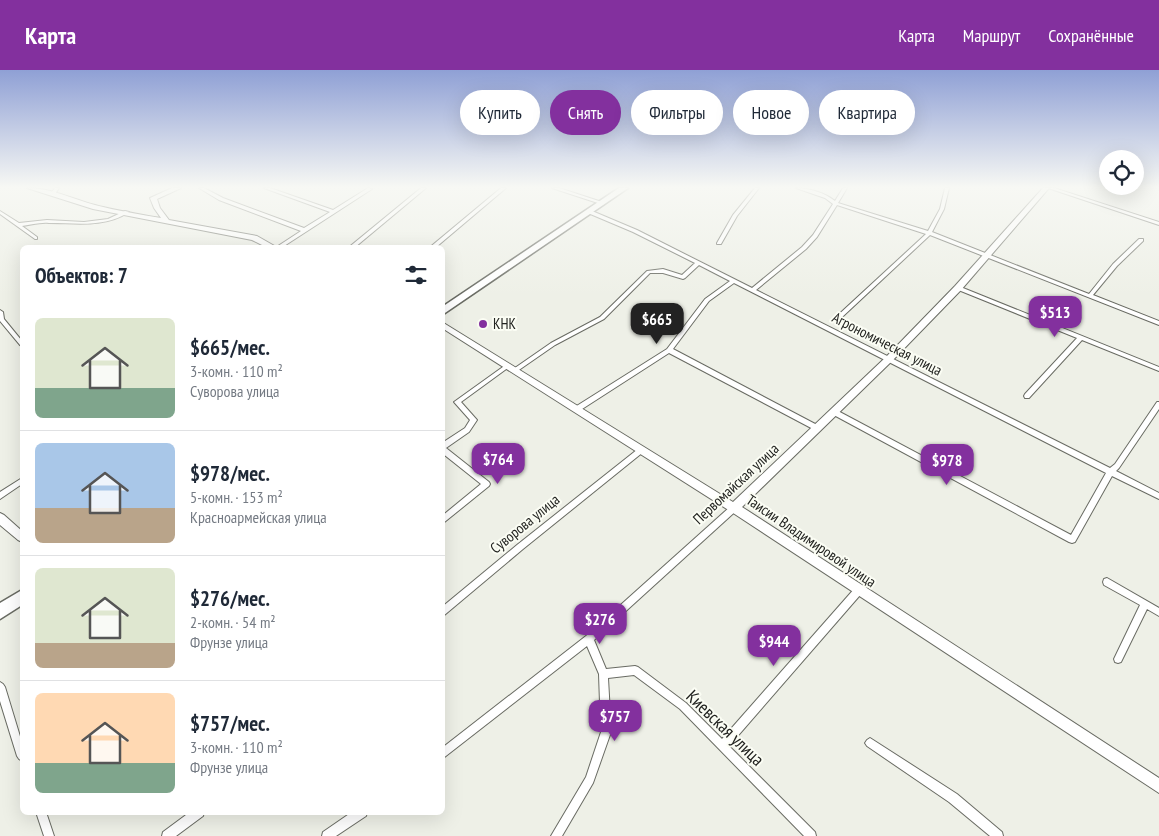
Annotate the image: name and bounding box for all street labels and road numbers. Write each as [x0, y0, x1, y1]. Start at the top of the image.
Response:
street label: Агрономическая улица [829, 308, 945, 379]
street label: Первомайская улица [689, 439, 782, 528]
street label: Суворова улица [486, 490, 563, 557]
street label: Таисии Владимировой улица [743, 490, 880, 591]
street label: Киевская улица [682, 685, 769, 771]

